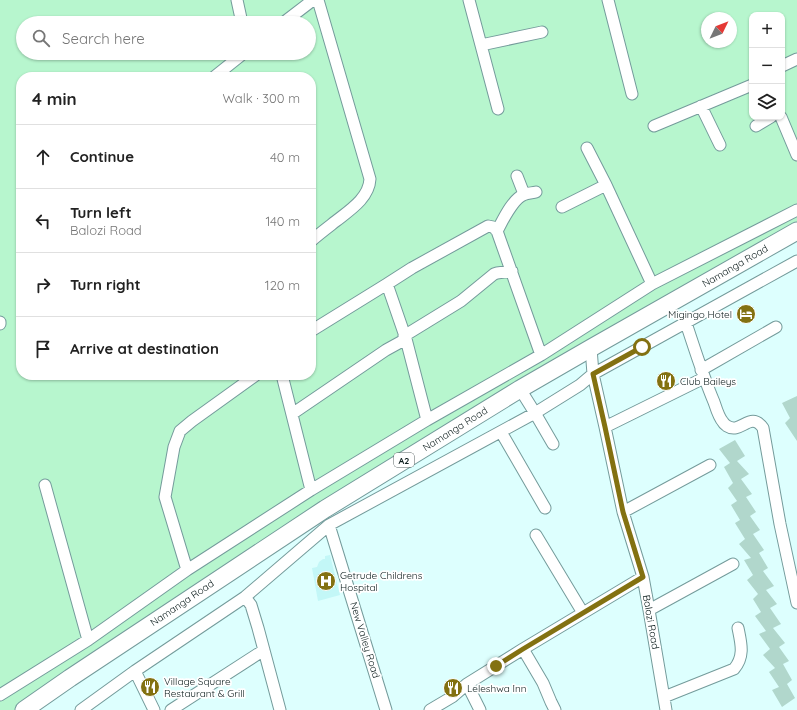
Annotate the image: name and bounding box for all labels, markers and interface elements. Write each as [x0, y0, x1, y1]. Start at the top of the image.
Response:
north arrow [701, 12, 737, 48]
map controls [749, 12, 785, 120]
button: + [749, 12, 785, 48]
search box [16, 16, 316, 60]
icon: search [30, 27, 52, 49]
text: Search here [62, 29, 145, 48]
button: − [749, 48, 785, 84]
button: layers [749, 84, 785, 120]
text: 4 min [32, 88, 77, 109]
text: Walk · 300 m [222, 90, 300, 106]
icon: ahead [32, 146, 54, 168]
text: Continue [70, 147, 134, 166]
text: 40 m [270, 149, 300, 165]
text: Turn left [70, 203, 132, 222]
icon: left [32, 210, 54, 232]
text: 140 m [265, 213, 300, 229]
text: Balozi Road [70, 222, 142, 238]
street label: Namanga Road [700, 242, 770, 290]
icon: right [32, 274, 54, 296]
text: Turn right [70, 275, 141, 294]
text: 120 m [265, 277, 300, 293]
hotel icon: Migingo Hotel [735, 303, 757, 325]
place label: Migingo Hotel [668, 308, 732, 321]
icon: arrive [32, 338, 54, 360]
route start [633, 338, 651, 356]
text: Arrive at destination [70, 339, 219, 358]
restaurant icon: Club Baileys [655, 370, 677, 392]
place label: Club Baileys [680, 375, 736, 388]
street label: Namanga Road [420, 404, 490, 454]
road number: A2 [394, 453, 414, 467]
place label: Getrude Childrens Hospital [340, 569, 423, 594]
hospital icon: Getrude Childrens Hospital [315, 570, 337, 592]
street label: Namanga Road [148, 577, 216, 629]
street label: Balozi Road [640, 594, 662, 650]
street label: New Valley Road [347, 600, 383, 680]
route end [487, 657, 505, 675]
place label: Village Square Restaurant & Grill [164, 675, 245, 700]
restaurant icon: Village Square Restaurant & Grill [139, 676, 161, 698]
restaurant icon: Leleshwa Inn [442, 677, 464, 699]
place label: Leleshwa Inn [467, 682, 527, 695]

